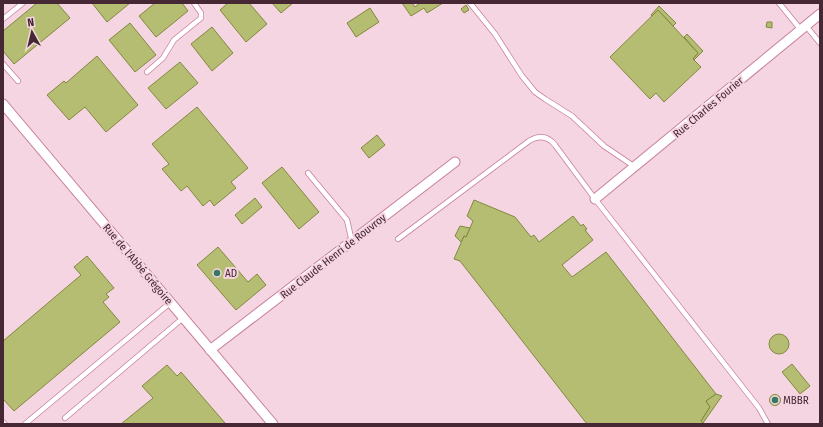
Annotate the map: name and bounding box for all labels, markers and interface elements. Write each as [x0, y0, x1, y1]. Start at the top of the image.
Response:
north arrow [12, 12, 52, 52]
text: N [27, 16, 35, 29]
street label: Rue Charles Fourier [671, 74, 746, 141]
street label: Rue Claude Henri de Rouvroy [278, 211, 389, 302]
street label: Rue de l'Abbé Grégoire [100, 221, 175, 307]
place label: AD [225, 267, 237, 280]
marker: AD [212, 268, 222, 278]
place label: MBBR [783, 394, 809, 407]
marker: MBBR [770, 395, 780, 405]

